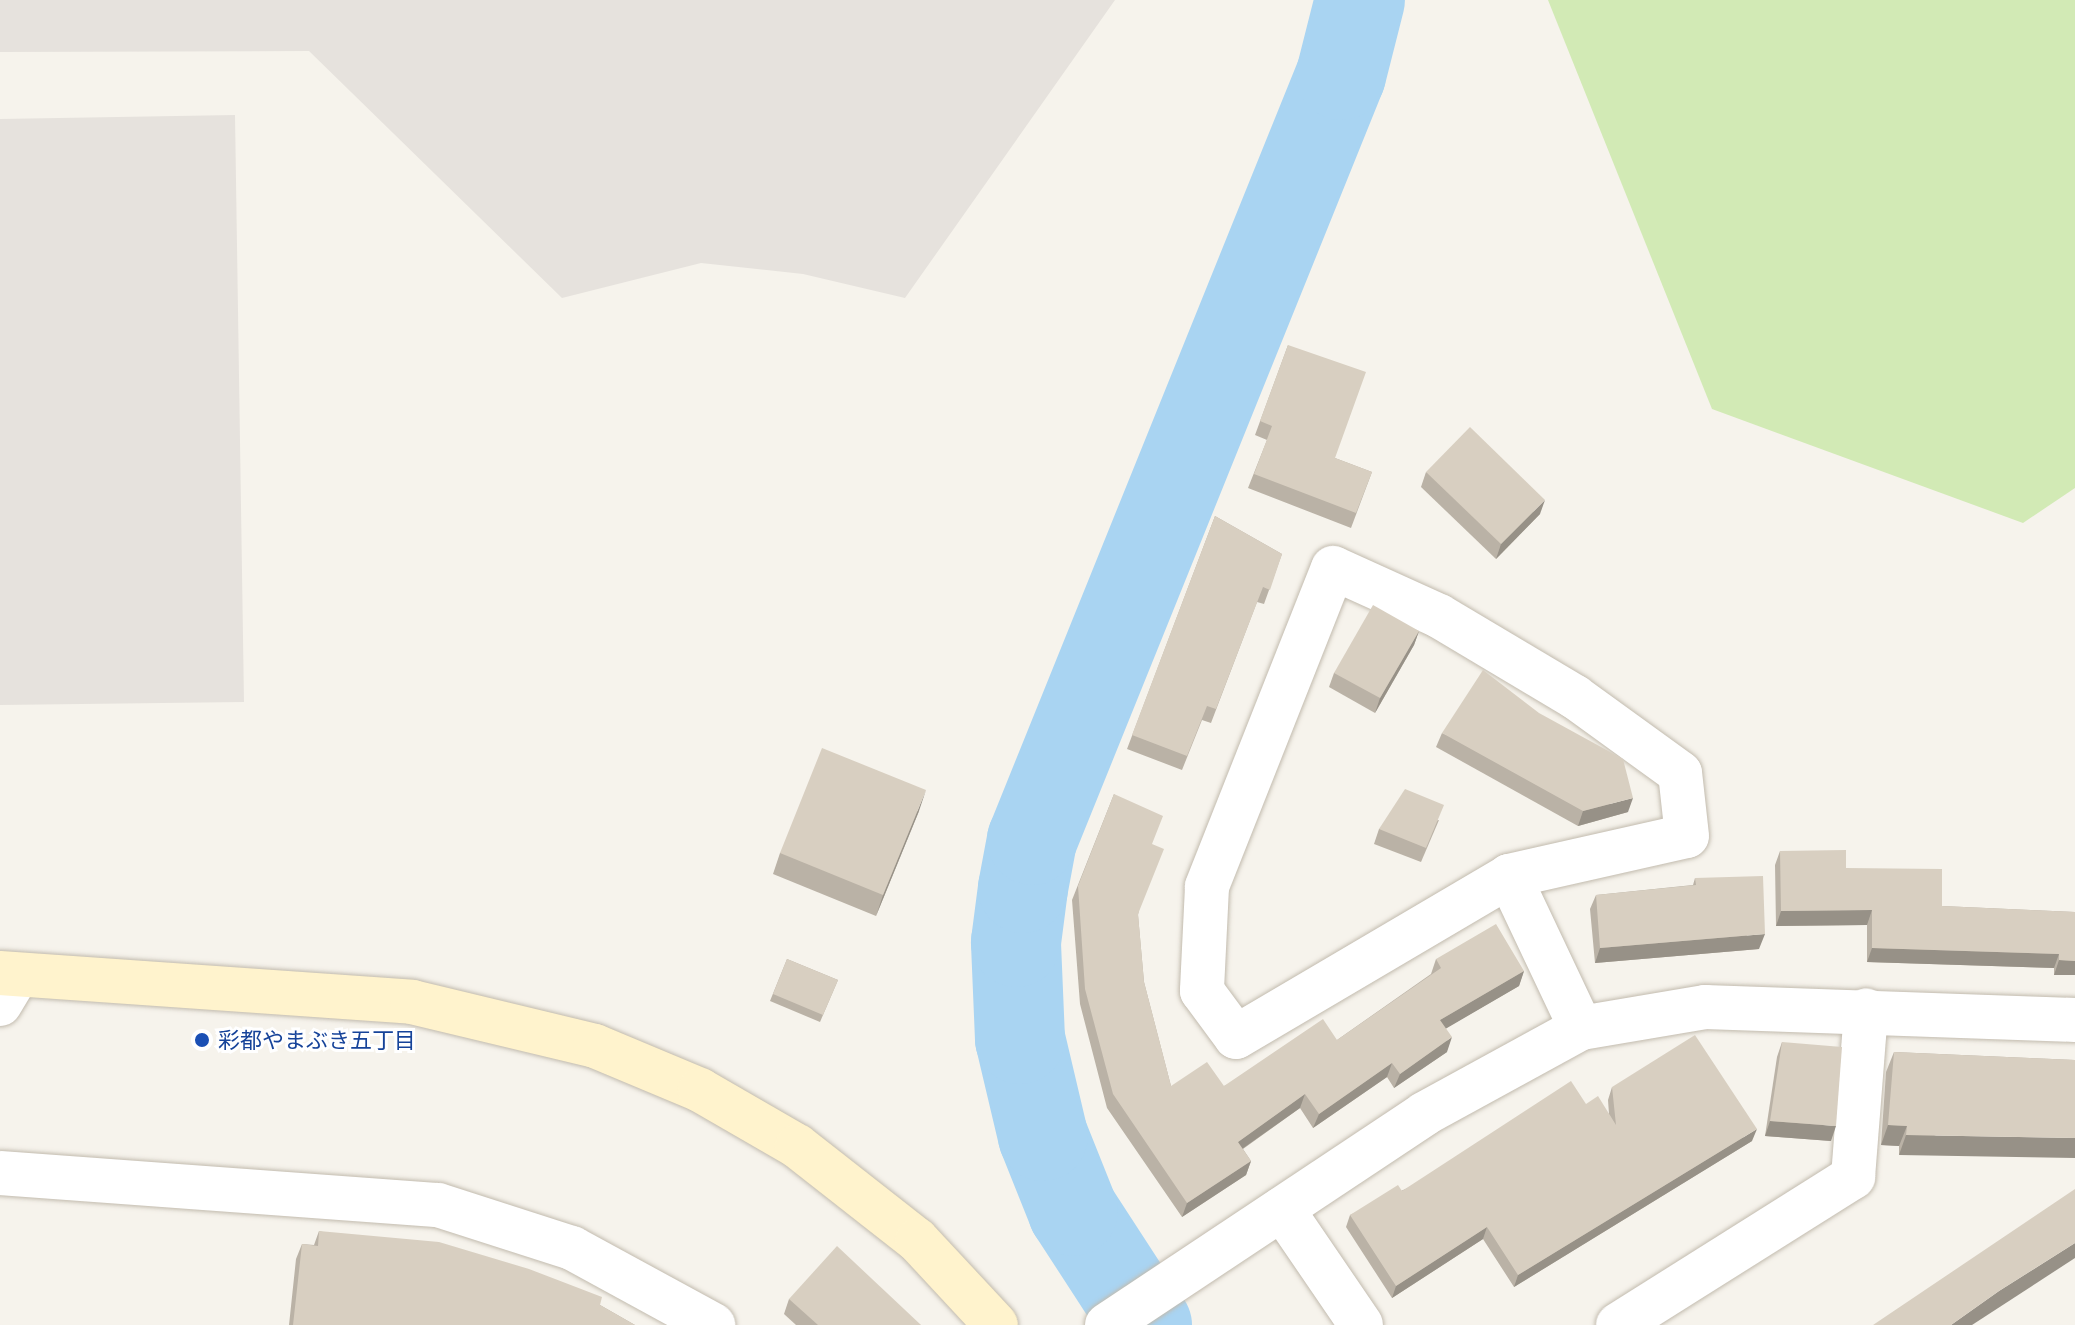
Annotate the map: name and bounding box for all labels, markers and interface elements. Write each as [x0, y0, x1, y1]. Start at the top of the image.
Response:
place label: 彩都やまぶき五丁目 [218, 1027, 416, 1053]
marker: 彩都やまぶき五丁目 [193, 1031, 211, 1049]

